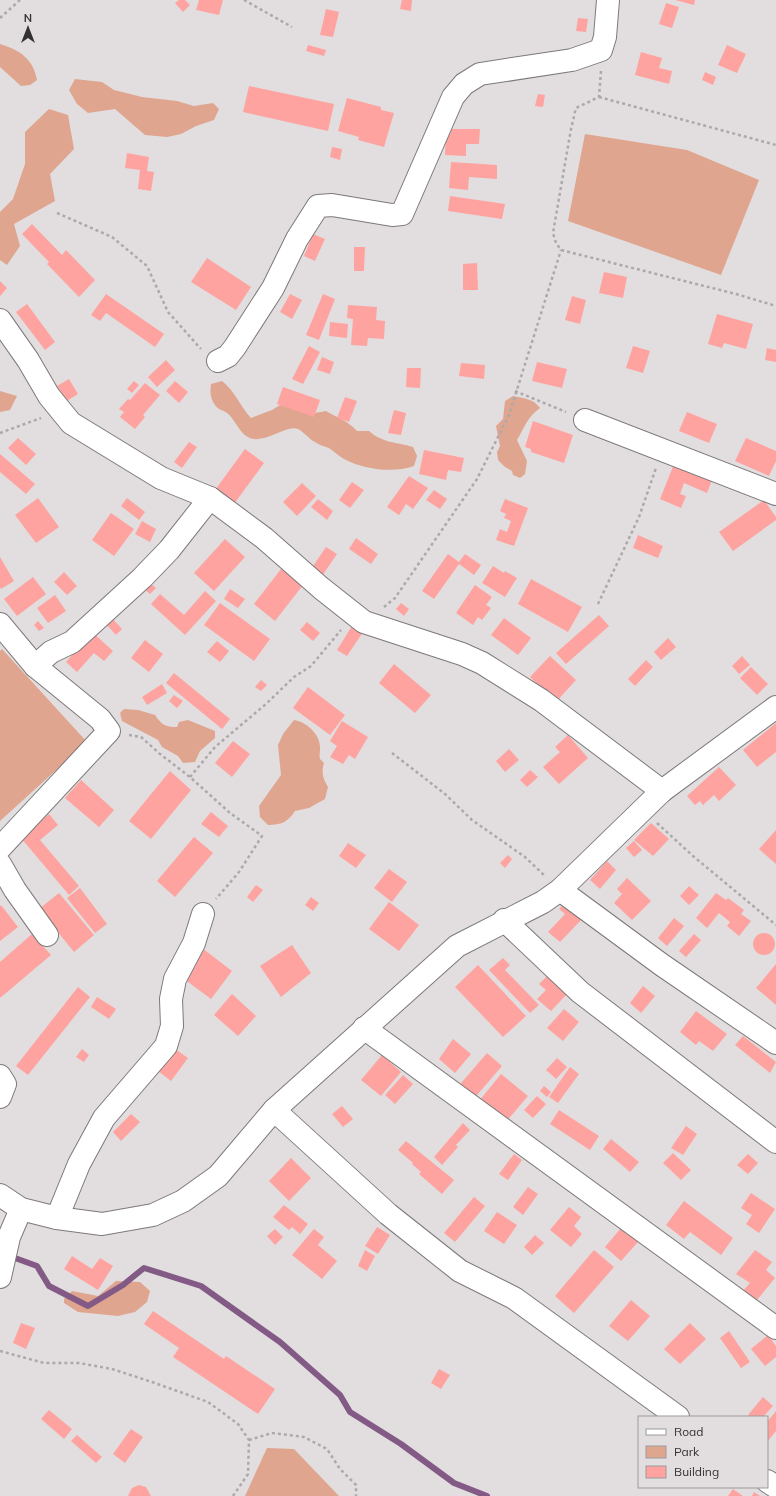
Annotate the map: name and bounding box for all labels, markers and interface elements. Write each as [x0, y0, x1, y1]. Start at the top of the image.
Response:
north arrow [8, 8, 48, 48]
text: N [24, 11, 32, 25]
legend [638, 1416, 768, 1488]
text: Road [674, 1424, 703, 1439]
text: Park [674, 1444, 700, 1459]
text: Building [674, 1464, 719, 1479]

